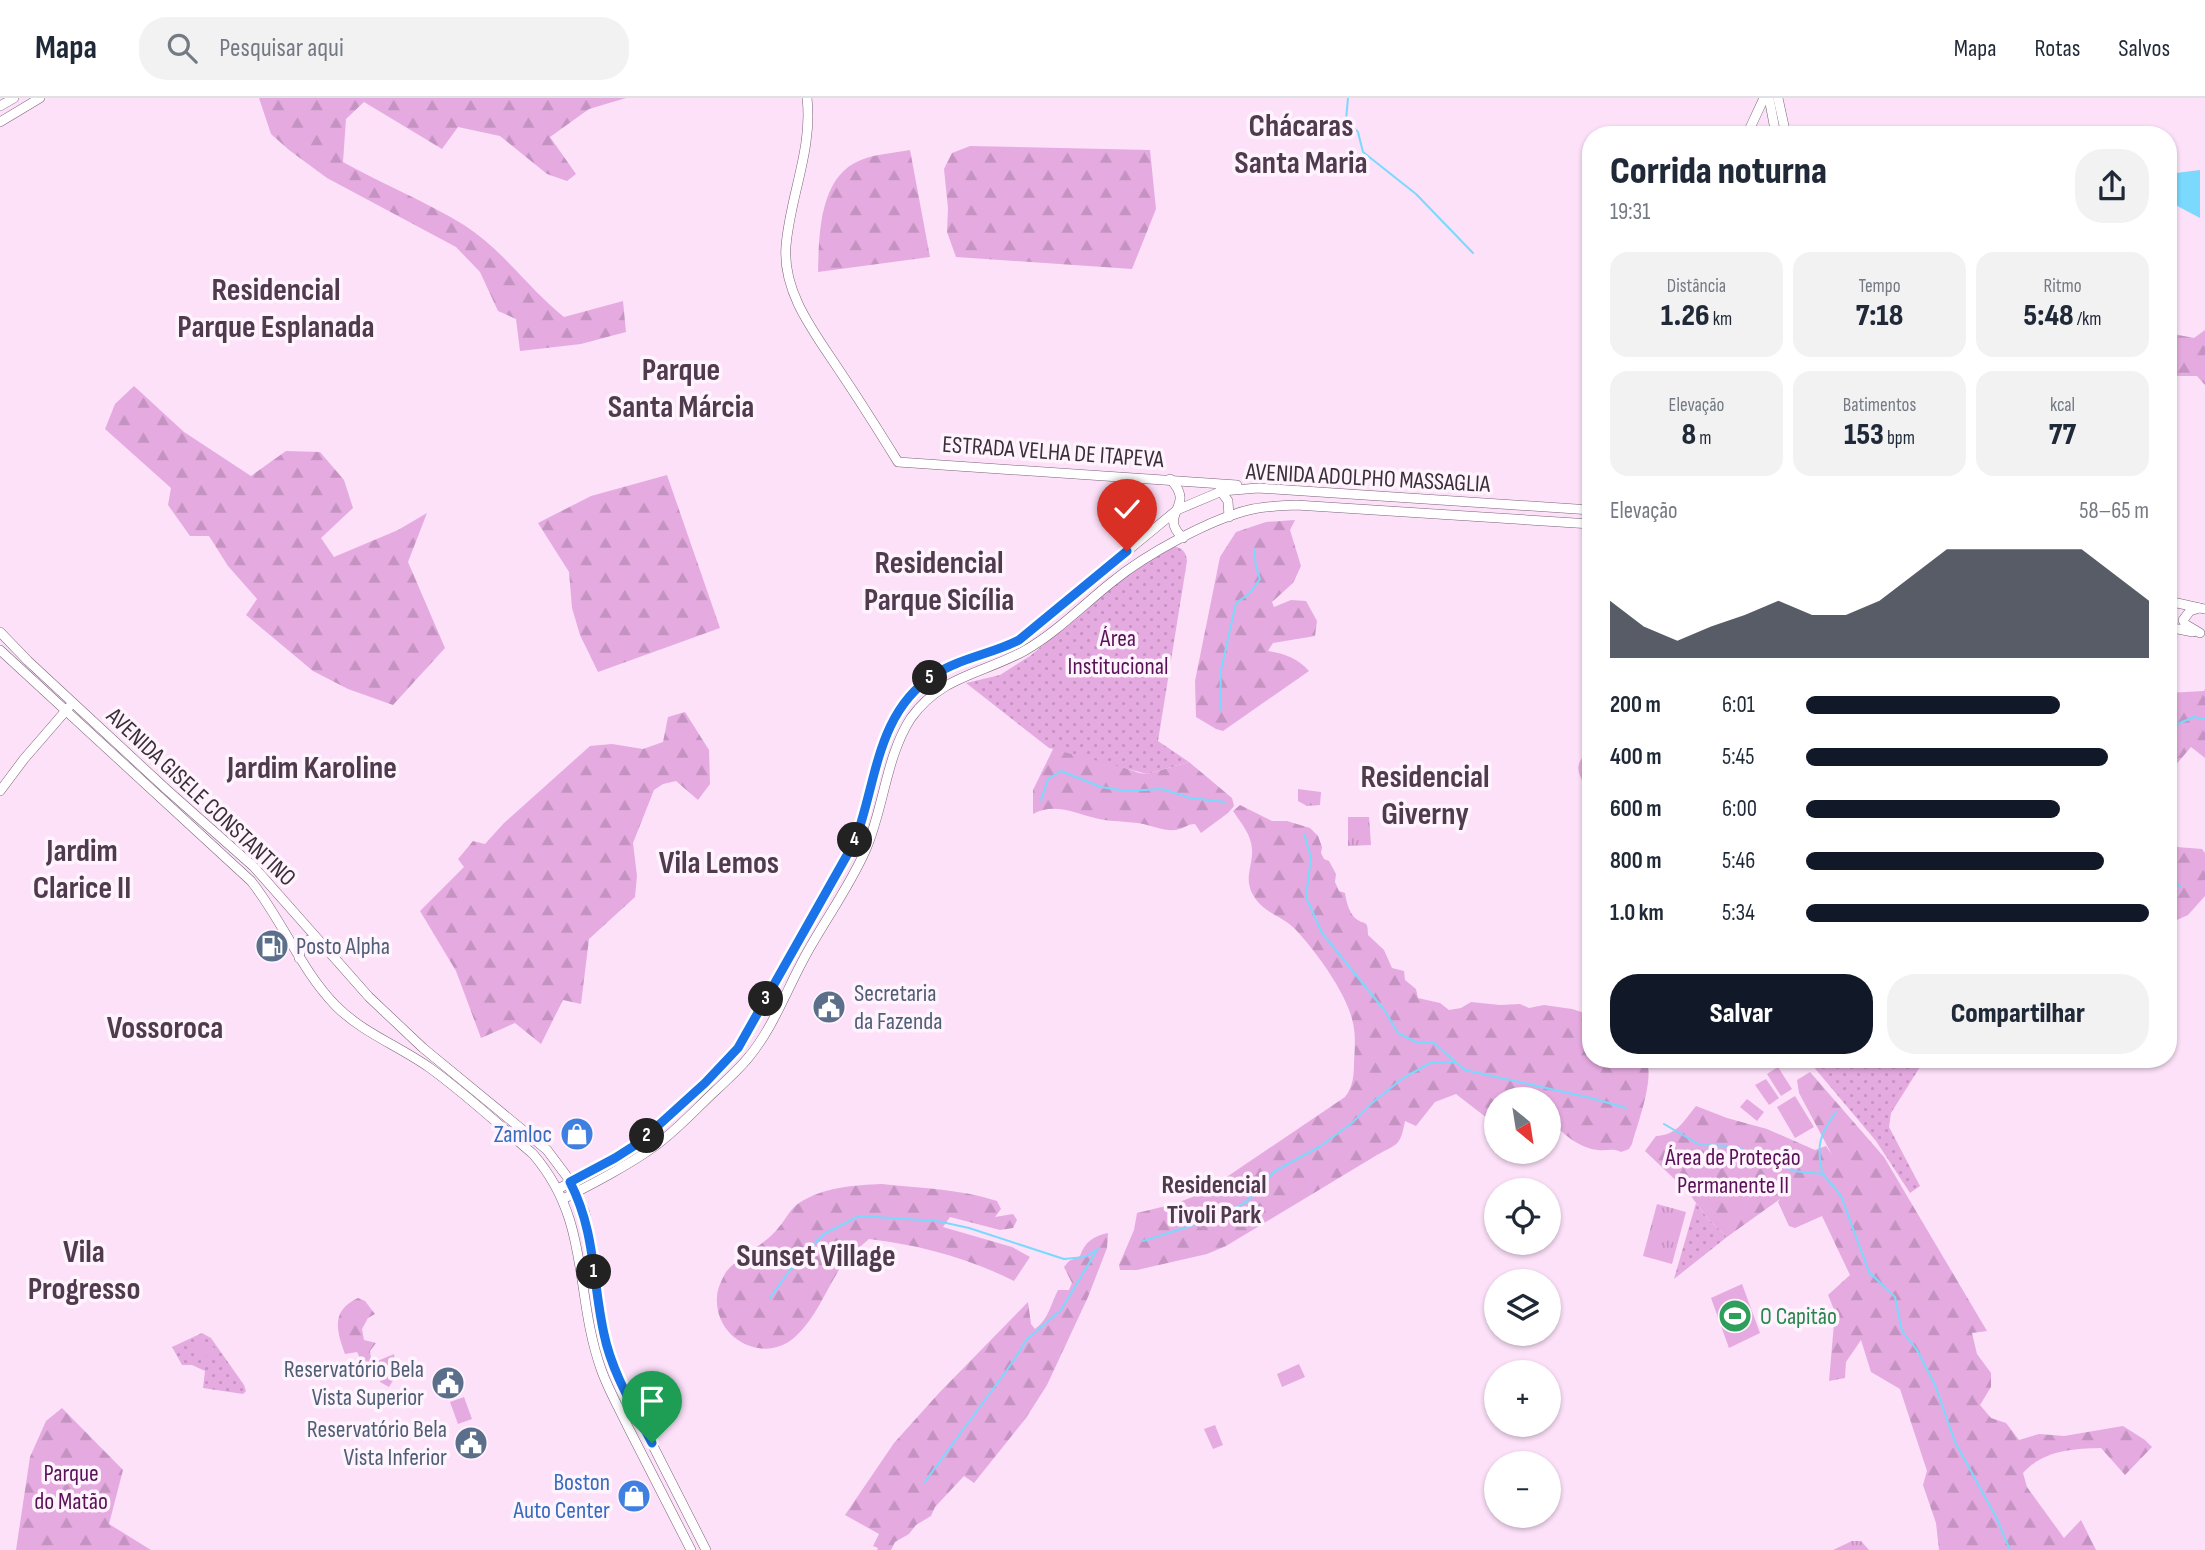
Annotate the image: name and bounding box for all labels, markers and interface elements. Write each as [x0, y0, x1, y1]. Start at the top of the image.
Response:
search box [139, 17, 629, 80]
text: Mapa [35, 28, 97, 68]
icon: search [163, 29, 201, 67]
text: Pesquisar aqui [219, 33, 344, 64]
text: Mapa [1954, 34, 1997, 63]
text: Rotas [2035, 34, 2080, 63]
text: Salvos [2118, 34, 2170, 63]
district label: Chácaras Santa Maria [1234, 107, 1368, 183]
text: Corrida noturna [1610, 149, 1827, 194]
button: share [2075, 149, 2149, 223]
text: 19:31 [1610, 198, 1650, 226]
district label: Residencial Parque Esplanada [177, 271, 375, 347]
text: Distância [1667, 275, 1726, 298]
text: Tempo [1858, 275, 1901, 298]
text: Ritmo [2043, 275, 2082, 298]
text: 1.26 [1661, 298, 1710, 334]
text: 7:18 [1856, 298, 1903, 334]
text: 5:48 [2024, 298, 2074, 334]
text: km [1710, 308, 1732, 331]
text: /km [2074, 308, 2101, 331]
district label: Parque Santa Márcia [608, 351, 754, 427]
text: Elevação [1669, 394, 1724, 417]
text: Batimentos [1843, 394, 1916, 417]
text: kcal [2050, 394, 2075, 417]
text: 8 [1682, 417, 1696, 453]
text: 153 [1844, 417, 1884, 453]
text: 77 [2049, 417, 2076, 453]
text: m [1696, 427, 1711, 450]
text: bpm [1884, 427, 1915, 450]
street label: ESTRADA VELHA DE ITAPEVA [941, 430, 1166, 474]
street label: AVENIDA ADOLPHO MASSAGLIA [1244, 457, 1492, 499]
pin [1097, 479, 1157, 551]
icon: check [1108, 490, 1146, 528]
text: Elevação [1610, 497, 1678, 525]
text: 58–65 m [2079, 497, 2149, 525]
district label: Residencial Parque Sicília [864, 544, 1014, 620]
park label: Área Institucional [1068, 624, 1168, 681]
pin: 5 [912, 660, 948, 696]
text: 5 [925, 666, 934, 689]
text: 200 m [1610, 691, 1661, 719]
text: 6:01 [1722, 691, 1755, 719]
street label: AVENIDA GISELE CONSTANTINO [100, 701, 302, 892]
text: 400 m [1610, 743, 1661, 771]
text: 5:45 [1722, 743, 1754, 771]
district label: Jardim Karoline [226, 749, 397, 788]
district label: Residencial Giverny [1360, 758, 1490, 834]
text: 600 m [1610, 795, 1662, 823]
text: 6:00 [1722, 795, 1757, 823]
pin: 4 [838, 822, 872, 858]
text: 4 [850, 828, 859, 851]
district label: Jardim Clarice II [33, 832, 131, 908]
district label: Vila Lemos [659, 844, 779, 883]
text: 800 m [1610, 847, 1662, 875]
text: 5:46 [1722, 847, 1755, 875]
text: 1.0 km [1610, 899, 1664, 927]
text: 5:34 [1722, 899, 1755, 927]
fuel station icon: Posto Alpha [253, 927, 291, 965]
place label: Posto Alpha [296, 932, 390, 961]
button: Salvar [1610, 974, 1873, 1054]
button: Compartilhar [1887, 974, 2149, 1054]
place label: Secretaria da Fazenda [854, 979, 942, 1036]
pin: 3 [748, 982, 784, 1016]
text: 3 [761, 987, 770, 1010]
public building icon: Secretaria da Fazenda [810, 988, 848, 1026]
district label: Vossoroca [107, 1009, 223, 1048]
north arrow [1484, 1087, 1561, 1164]
map controls [1484, 1087, 1561, 1528]
shop icon: Zamloc [558, 1115, 596, 1153]
pin: 2 [630, 1118, 664, 1154]
place label: Zamloc [494, 1120, 552, 1149]
text: 2 [642, 1124, 651, 1147]
park label: Área de Proteção Permanente II [1664, 1143, 1801, 1200]
district label: Residencial Tivoli Park [1161, 1170, 1267, 1231]
button: locate [1484, 1178, 1561, 1255]
district label: Vila Progresso [28, 1233, 140, 1309]
district label: Sunset Village [736, 1237, 896, 1276]
pin: 1 [576, 1254, 612, 1290]
text: 1 [590, 1260, 597, 1283]
button: layers [1484, 1269, 1561, 1346]
sports icon: O Capitão [1716, 1297, 1754, 1335]
place label: O Capitão [1760, 1302, 1837, 1331]
place label: Reservatório Bela Vista Superior [284, 1355, 424, 1412]
button: + [1484, 1360, 1561, 1437]
public building icon: Reservatório Bela Vista Superior [429, 1364, 467, 1402]
pin [622, 1371, 682, 1443]
icon: arrive [633, 1382, 671, 1420]
place label: Reservatório Bela Vista Inferior [307, 1415, 447, 1472]
public building icon: Reservatório Bela Vista Inferior [452, 1424, 490, 1462]
button: − [1484, 1451, 1561, 1528]
park label: Parque do Matão [34, 1459, 108, 1516]
place label: Boston Auto Center [513, 1468, 610, 1525]
shop icon: Boston Auto Center [615, 1477, 653, 1515]

